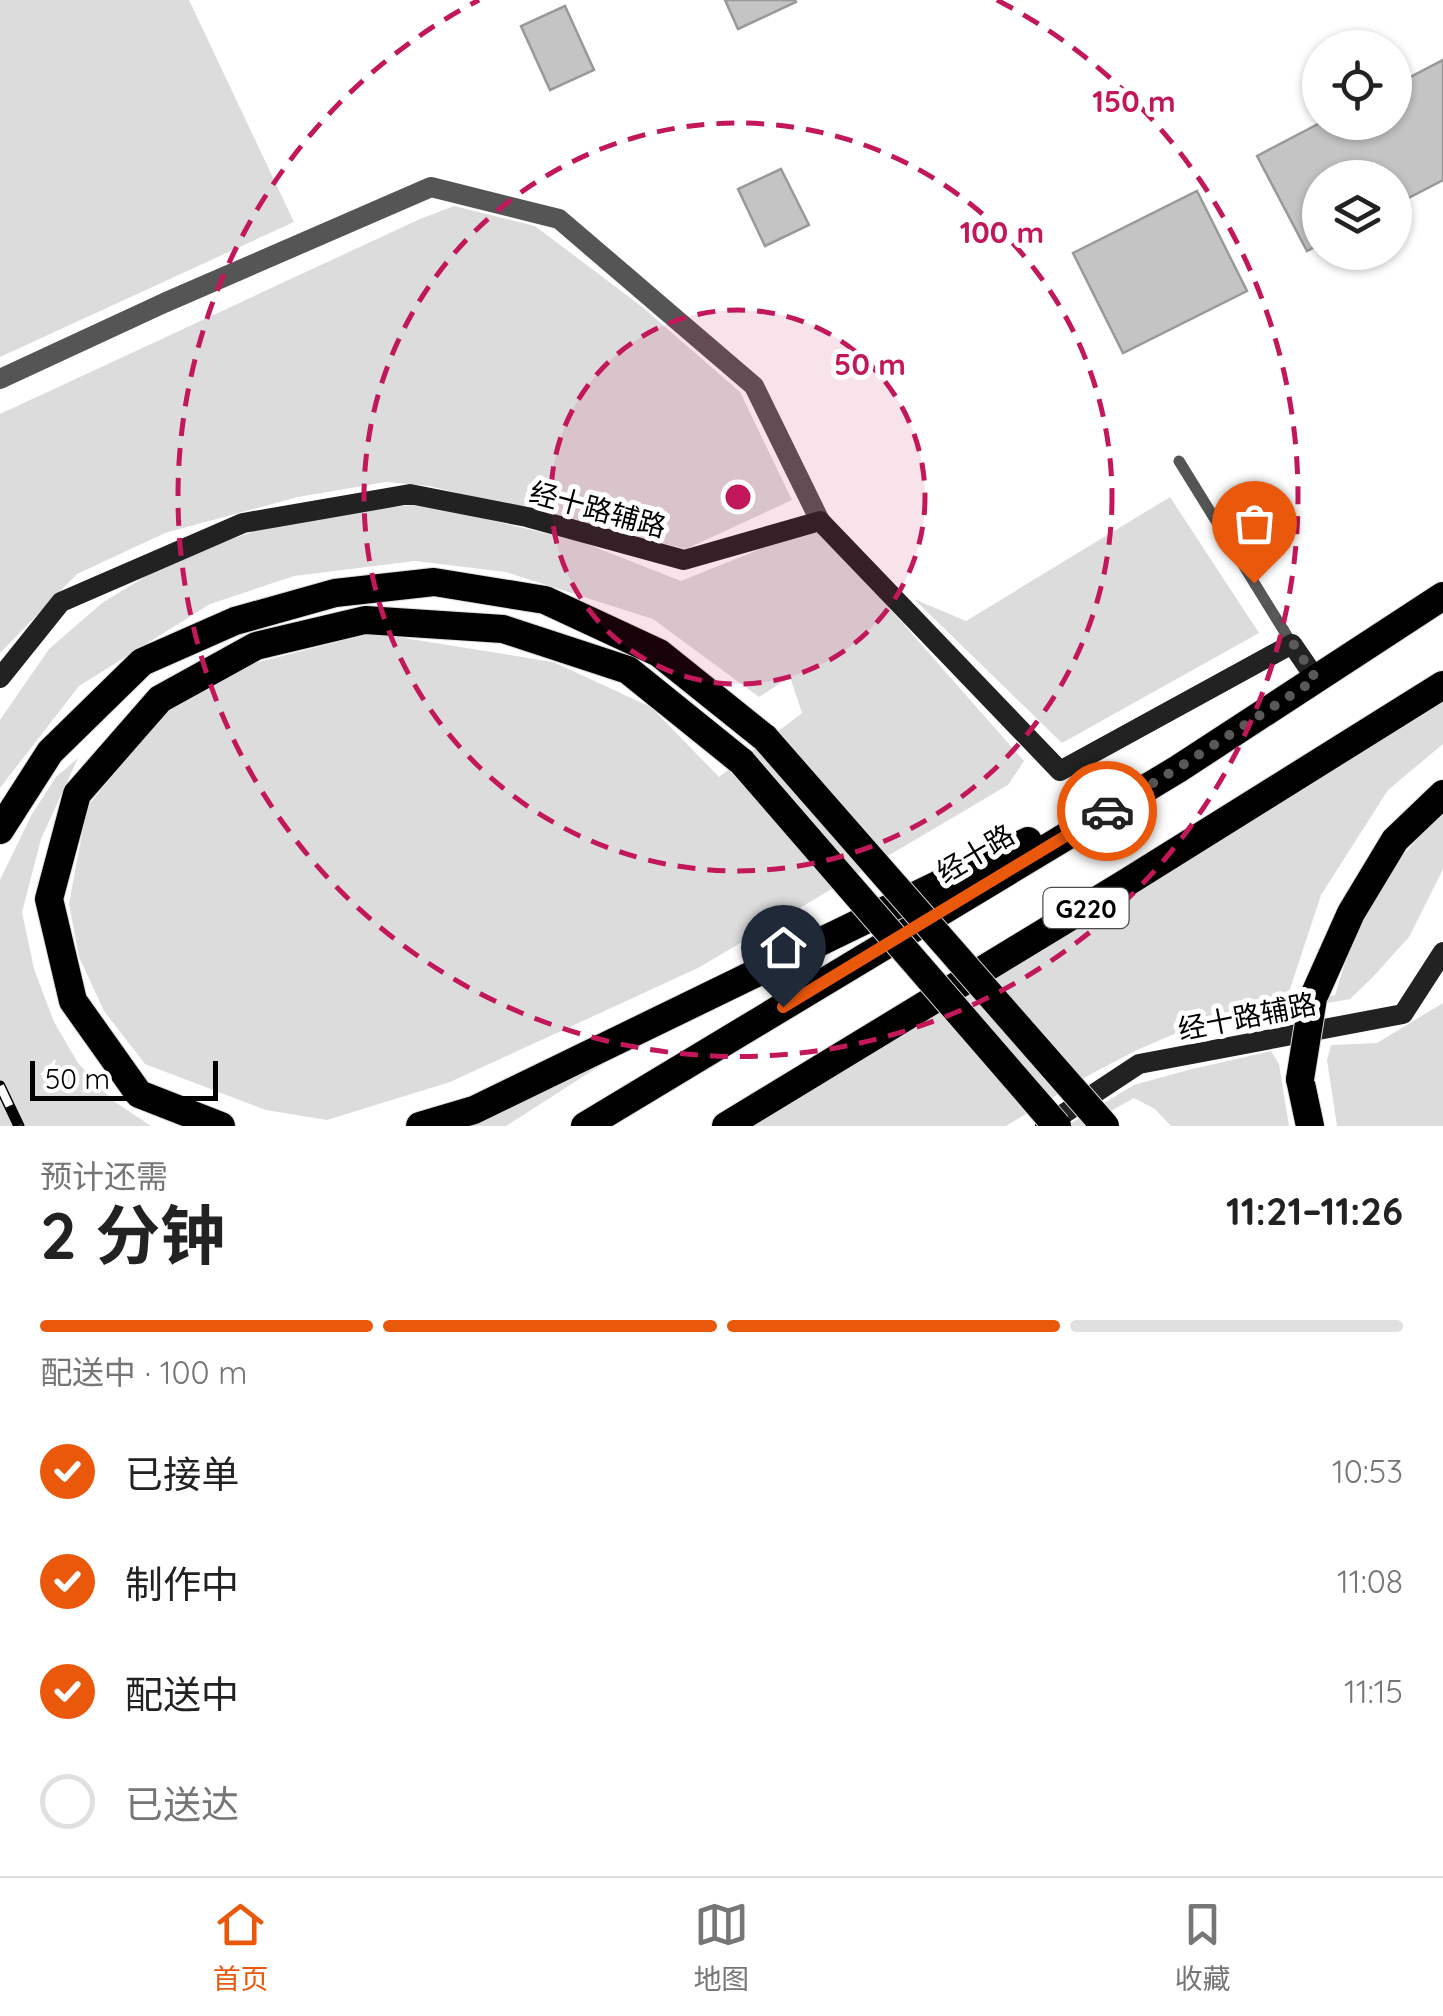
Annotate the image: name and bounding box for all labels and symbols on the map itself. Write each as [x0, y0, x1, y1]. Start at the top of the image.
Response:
text: 150 m [1092, 82, 1176, 120]
text: 100 m [960, 213, 1044, 251]
text: 50 m [834, 345, 906, 383]
street label: 经十路辅路 [526, 474, 670, 544]
centre of rings [720, 479, 756, 515]
pin [1212, 481, 1297, 584]
courier [1057, 761, 1157, 861]
street label: 经十路 [930, 816, 1020, 890]
road number: G220 [1044, 888, 1128, 928]
pin [741, 905, 826, 1008]
street label: 经十路辅路 [1175, 985, 1319, 1047]
scale bar [30, 1056, 218, 1100]

